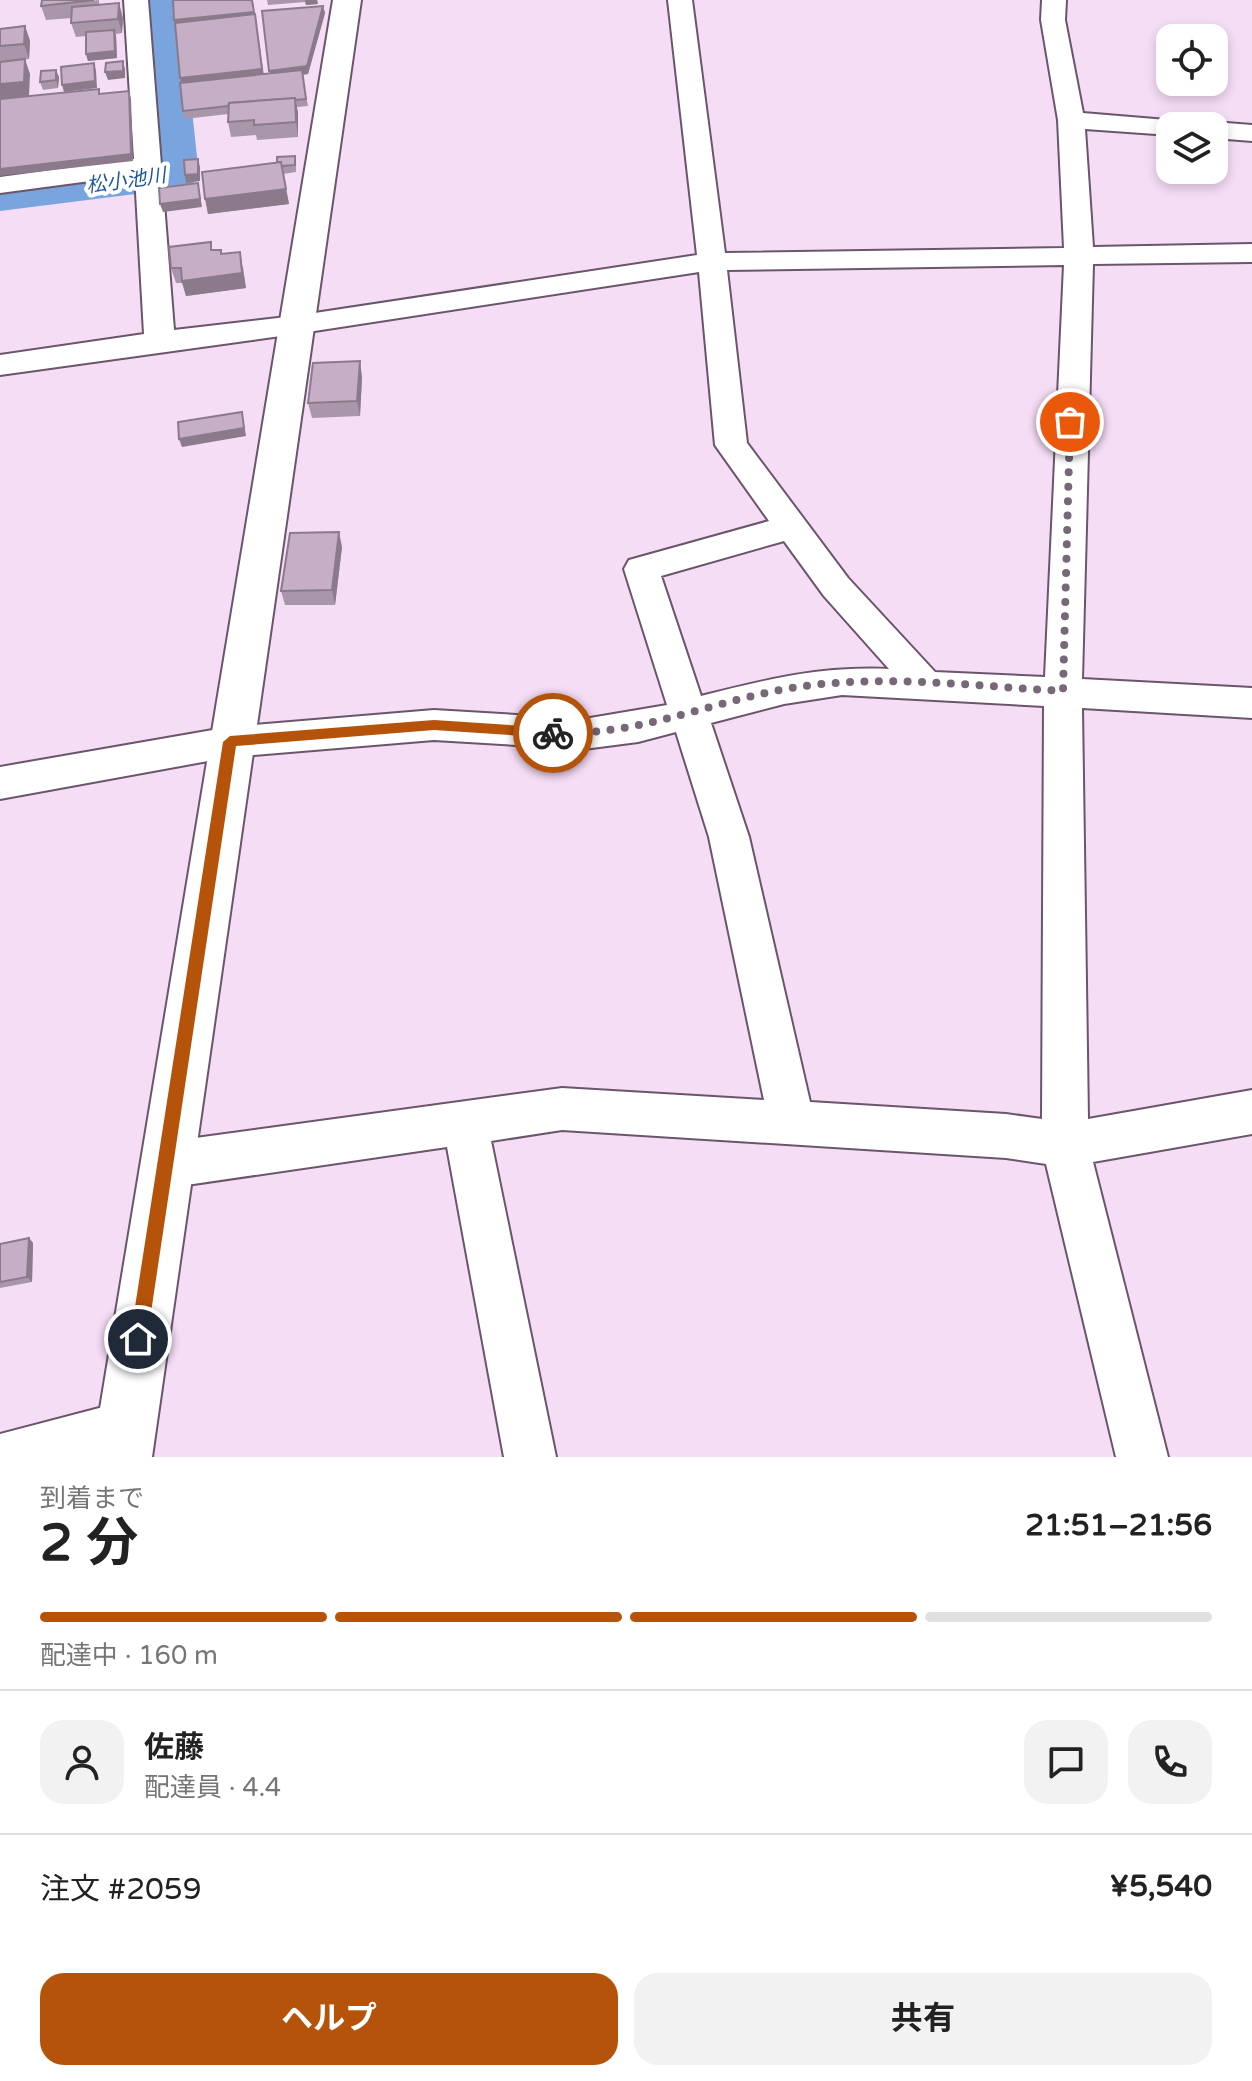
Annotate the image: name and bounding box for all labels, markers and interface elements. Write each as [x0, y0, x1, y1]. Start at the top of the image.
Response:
map controls [1156, 24, 1228, 184]
button: locate [1156, 24, 1228, 96]
button: layers [1156, 112, 1228, 184]
water label: 松小池川 [85, 163, 169, 198]
pin [1036, 388, 1104, 456]
icon: bag [1048, 400, 1092, 444]
courier [513, 693, 593, 773]
icon: bike [531, 711, 575, 755]
pin [104, 1305, 172, 1373]
icon: home [116, 1317, 160, 1361]
text: 到着まで [40, 1483, 144, 1514]
text: 21:51–21:56 [1025, 1507, 1212, 1544]
text: 2 分 [40, 1512, 138, 1575]
text: 配達中 · 160 m [40, 1640, 218, 1671]
button: person [40, 1720, 124, 1804]
button: chat [1024, 1720, 1108, 1804]
button: phone [1128, 1720, 1212, 1804]
text: 佐藤 [144, 1729, 204, 1766]
text: 配達員 · 4.4 [144, 1772, 281, 1803]
text: ¥5,540 [1109, 1868, 1212, 1905]
text: 注文 #2059 [40, 1871, 202, 1908]
button: ヘルプ [40, 1973, 618, 2065]
button: 共有 [634, 1973, 1212, 2065]

